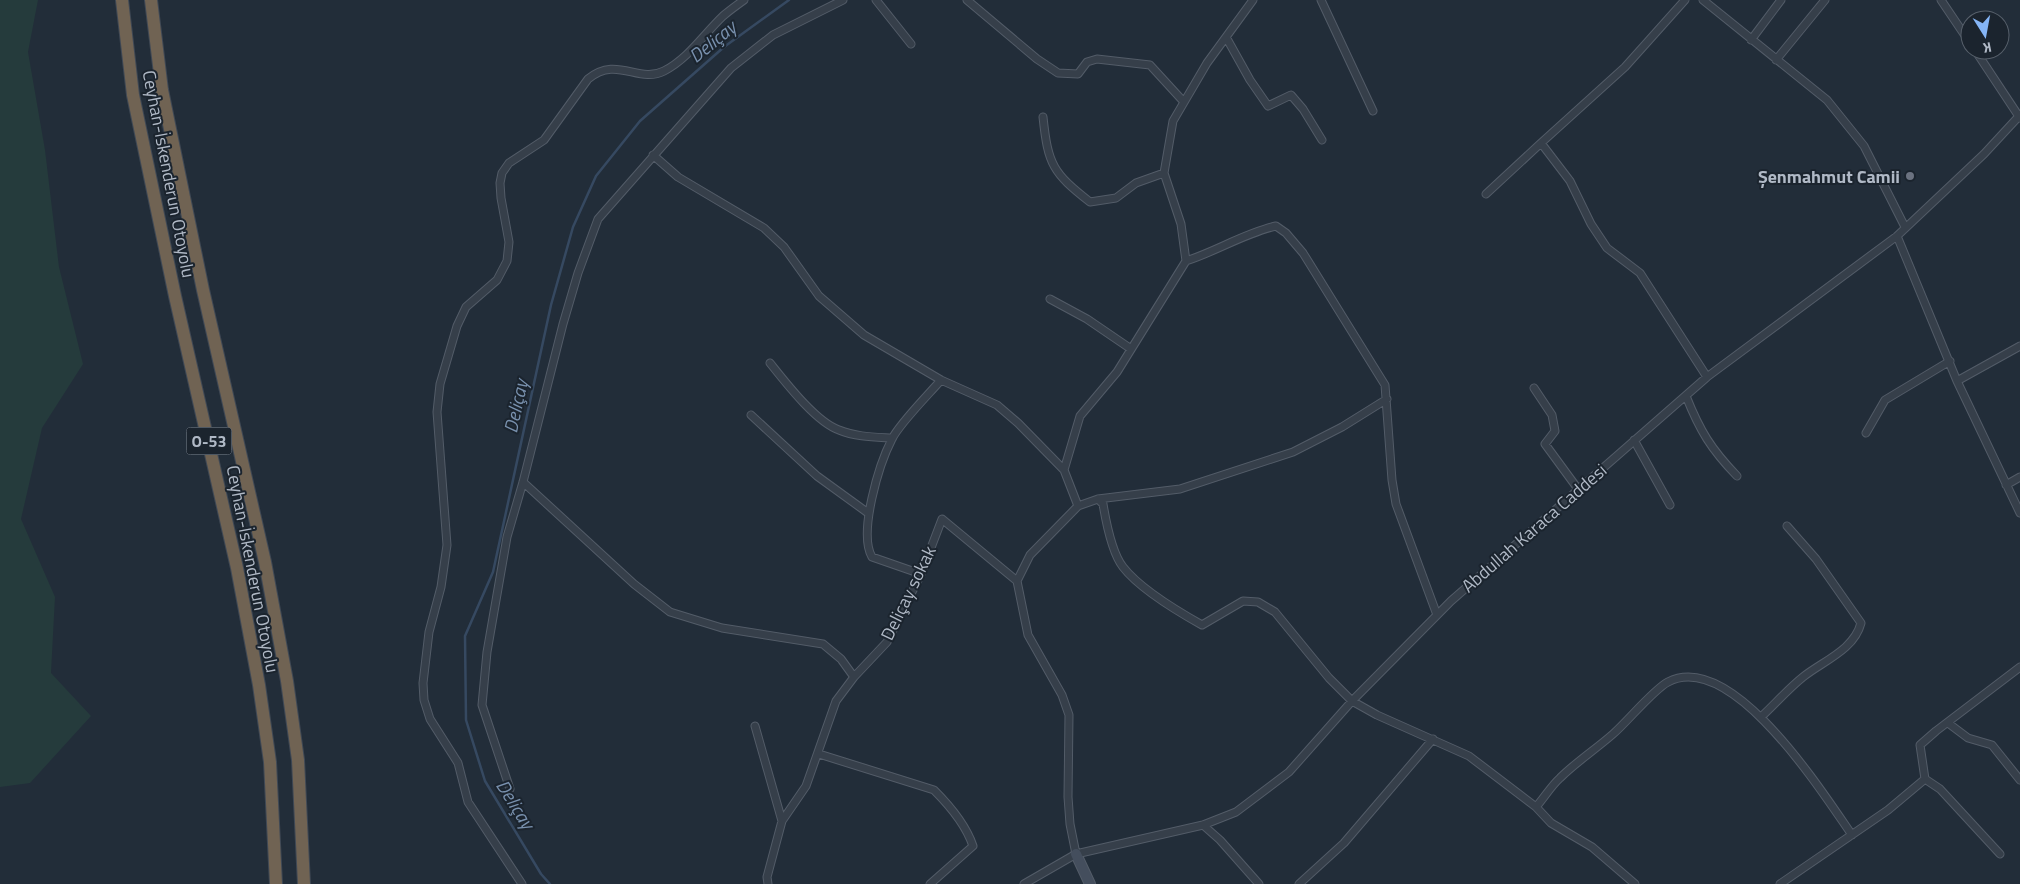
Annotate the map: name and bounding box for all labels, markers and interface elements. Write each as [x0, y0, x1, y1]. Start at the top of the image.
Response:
north arrow [1960, 10, 2010, 60]
water label: Deliçay [682, 11, 744, 69]
text: K [1981, 37, 1994, 59]
street label: Ceyhan-İskenderun Otoyolu [136, 68, 202, 280]
place label: Şenmahmut Camii [1758, 163, 1900, 190]
marker: Şenmahmut Camii [1904, 170, 1916, 182]
water label: Deliçay [495, 374, 535, 435]
road number: O-53 [186, 428, 232, 454]
street label: Abdullah Karaca Caddesi [1455, 457, 1613, 599]
street label: Ceyhan-İskenderun Otoyolu [220, 463, 286, 675]
street label: Deliçay sokak [873, 541, 943, 645]
water label: Deliçay [489, 773, 544, 837]

